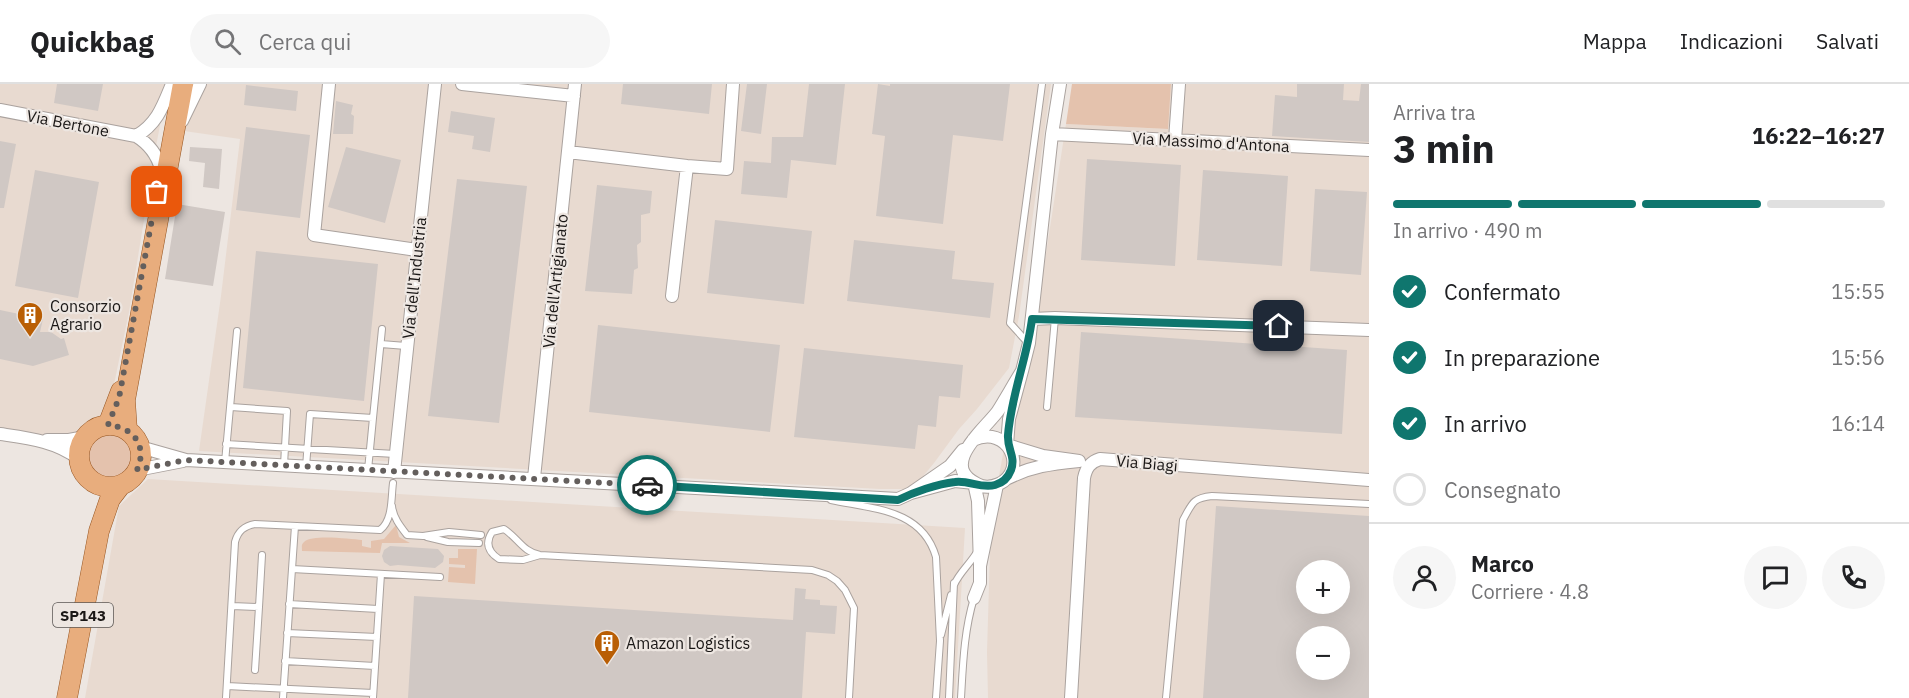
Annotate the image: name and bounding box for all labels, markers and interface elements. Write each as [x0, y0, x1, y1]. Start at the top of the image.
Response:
search box [190, 14, 610, 68]
text: Quickbag [30, 23, 154, 60]
icon: search [211, 25, 244, 58]
text: Cerca qui [259, 27, 351, 56]
text: Mappa [1583, 27, 1647, 55]
text: Indicazioni [1680, 27, 1783, 55]
text: Salvati [1816, 27, 1879, 55]
text: Arriva tra [1393, 99, 1476, 126]
street label: Via Bertone [25, 105, 111, 141]
text: 16:22–16:27 [1752, 121, 1885, 150]
text: 3 min [1393, 123, 1495, 174]
street label: Via Massimo d'Antona [1132, 128, 1291, 156]
pin [131, 166, 182, 217]
icon: bag [140, 175, 173, 208]
street label: Via dell'Artigianato [538, 213, 572, 349]
street label: Via dell'Industria [398, 216, 430, 340]
text: In arrivo · 490 m [1393, 217, 1542, 244]
icon: check [1393, 275, 1426, 308]
text: Confermato [1444, 277, 1561, 306]
text: 15:55 [1831, 278, 1885, 305]
place label: Consorzio Agrario [50, 296, 121, 334]
building icon: Consorzio Agrario [15, 300, 45, 338]
pin [1253, 300, 1304, 351]
icon: home [1262, 309, 1295, 342]
icon: check [1393, 341, 1426, 374]
text: In preparazione [1444, 343, 1600, 372]
text: 15:56 [1831, 344, 1885, 371]
icon: check [1393, 407, 1426, 440]
text: In arrivo [1444, 409, 1527, 438]
text: 16:14 [1831, 410, 1885, 437]
street label: Via Biagi [1115, 450, 1179, 476]
courier [617, 455, 677, 515]
icon: car [631, 469, 664, 502]
text: Consegnato [1444, 475, 1561, 504]
button: person [1393, 546, 1456, 609]
button: chat [1744, 546, 1807, 609]
button: phone [1822, 546, 1885, 609]
text: Marco [1471, 549, 1534, 578]
map controls [1296, 560, 1350, 680]
button: + [1296, 560, 1350, 614]
text: Corriere · 4.8 [1471, 578, 1589, 605]
road number: SP143 [53, 603, 113, 627]
button: − [1296, 626, 1350, 680]
building icon: Amazon Logistics [592, 628, 622, 666]
place label: Amazon Logistics [626, 633, 750, 653]

